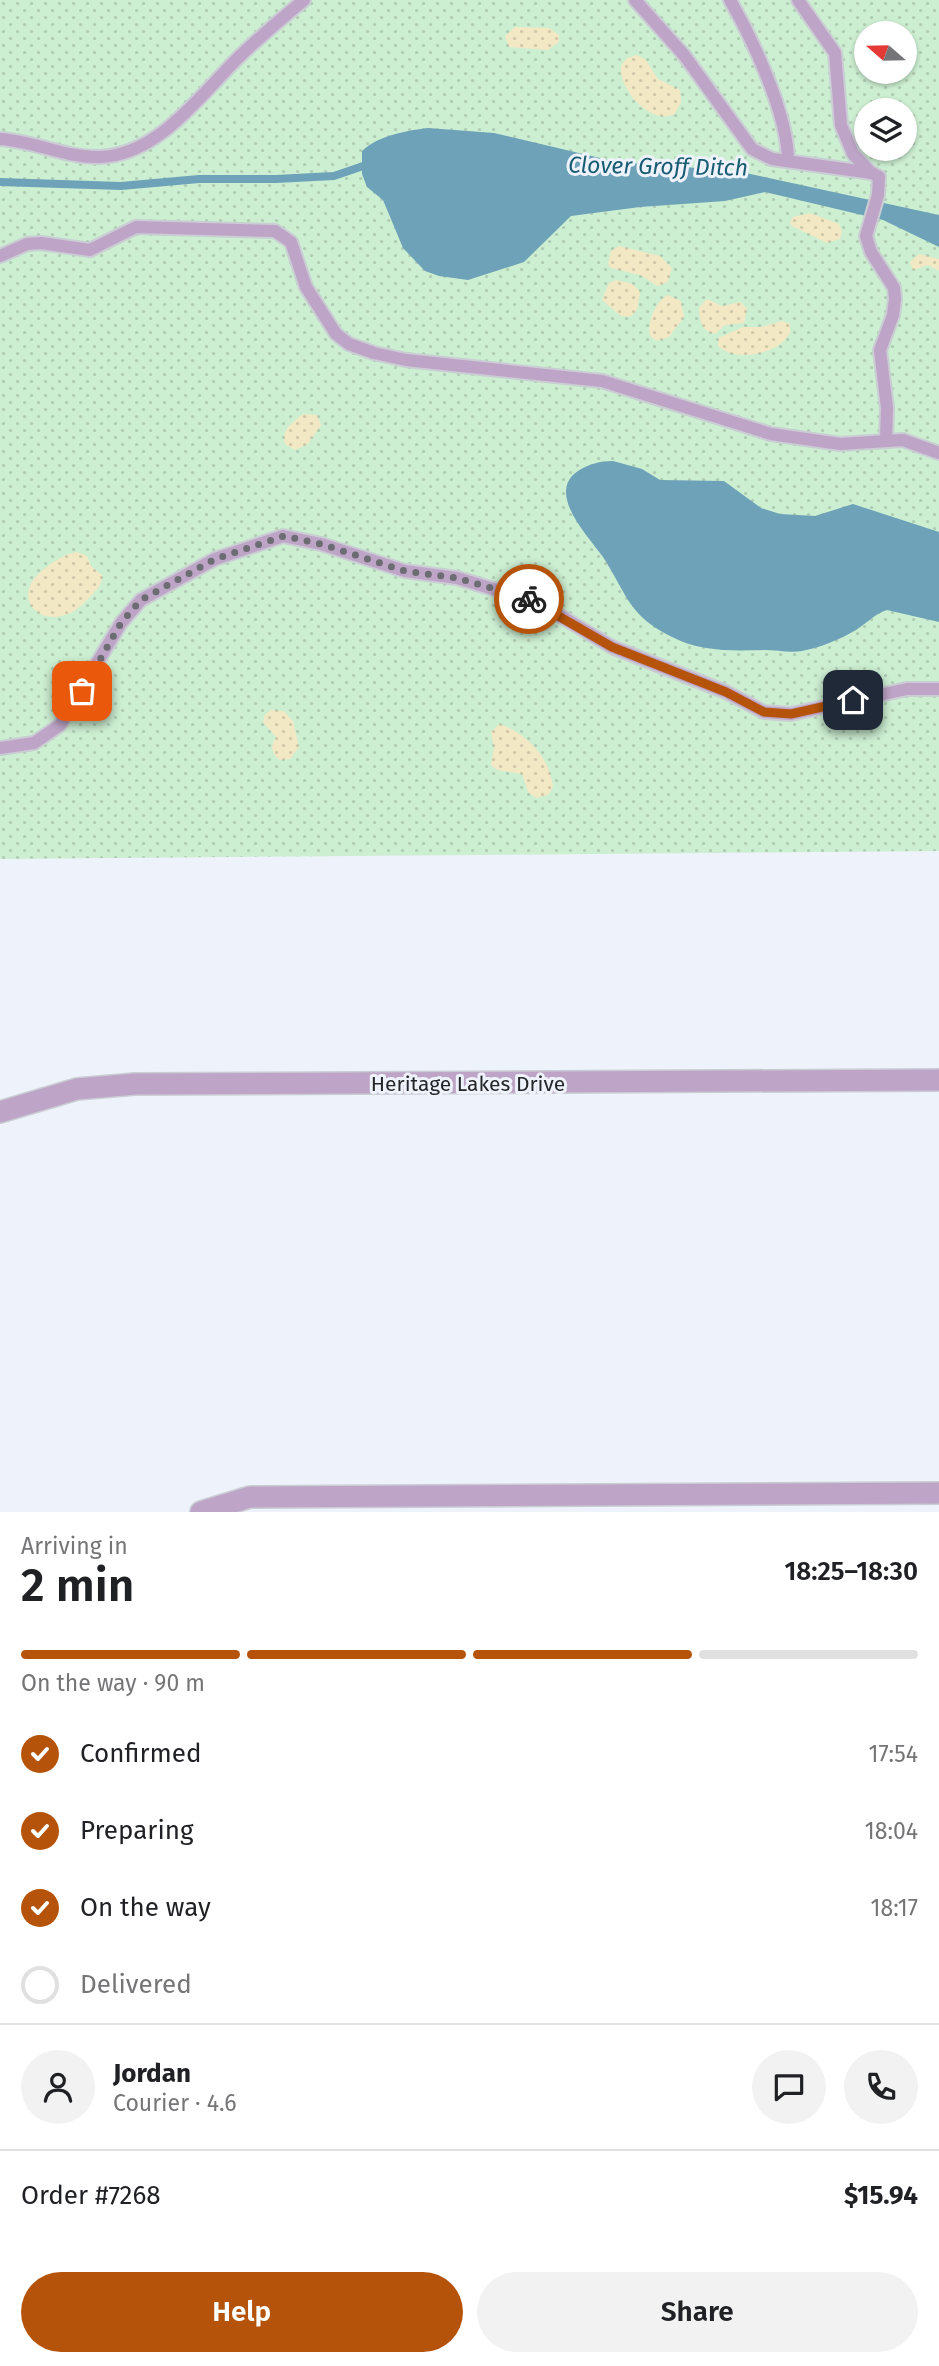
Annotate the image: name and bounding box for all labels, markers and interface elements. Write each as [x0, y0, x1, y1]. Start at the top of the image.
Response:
north arrow [854, 21, 917, 84]
map controls [854, 21, 917, 161]
button: layers [854, 98, 917, 161]
water label: Clover Groff Ditch [568, 150, 748, 182]
courier [494, 564, 564, 634]
icon: bike [510, 580, 548, 618]
pin [52, 661, 112, 721]
pin [823, 670, 883, 730]
icon: bag [63, 672, 101, 710]
icon: home [834, 681, 872, 719]
street label: Heritage Lakes Drive [371, 1071, 565, 1097]
text: Arriving in [21, 1532, 128, 1560]
text: 18:25–18:30 [784, 1556, 918, 1587]
text: 2 min [21, 1558, 134, 1613]
text: On the way · 90 m [21, 1669, 205, 1697]
icon: check [21, 1735, 59, 1773]
text: Confirmed [80, 1738, 201, 1769]
text: 17:54 [868, 1740, 918, 1768]
icon: check [21, 1812, 59, 1850]
text: Preparing [80, 1815, 193, 1846]
text: 18:04 [865, 1817, 918, 1845]
icon: check [21, 1889, 59, 1927]
text: On the way [80, 1892, 211, 1923]
text: 18:17 [871, 1894, 918, 1922]
text: Delivered [80, 1969, 192, 2000]
button: person [21, 2050, 95, 2124]
button: chat [752, 2050, 826, 2124]
button: phone [844, 2050, 918, 2124]
text: Jordan [113, 2058, 191, 2089]
text: Courier · 4.6 [113, 2089, 237, 2117]
text: Order #7268 [21, 2180, 161, 2211]
text: $15.94 [844, 2180, 918, 2211]
button: Help [21, 2272, 463, 2352]
button: Share [477, 2272, 918, 2352]

